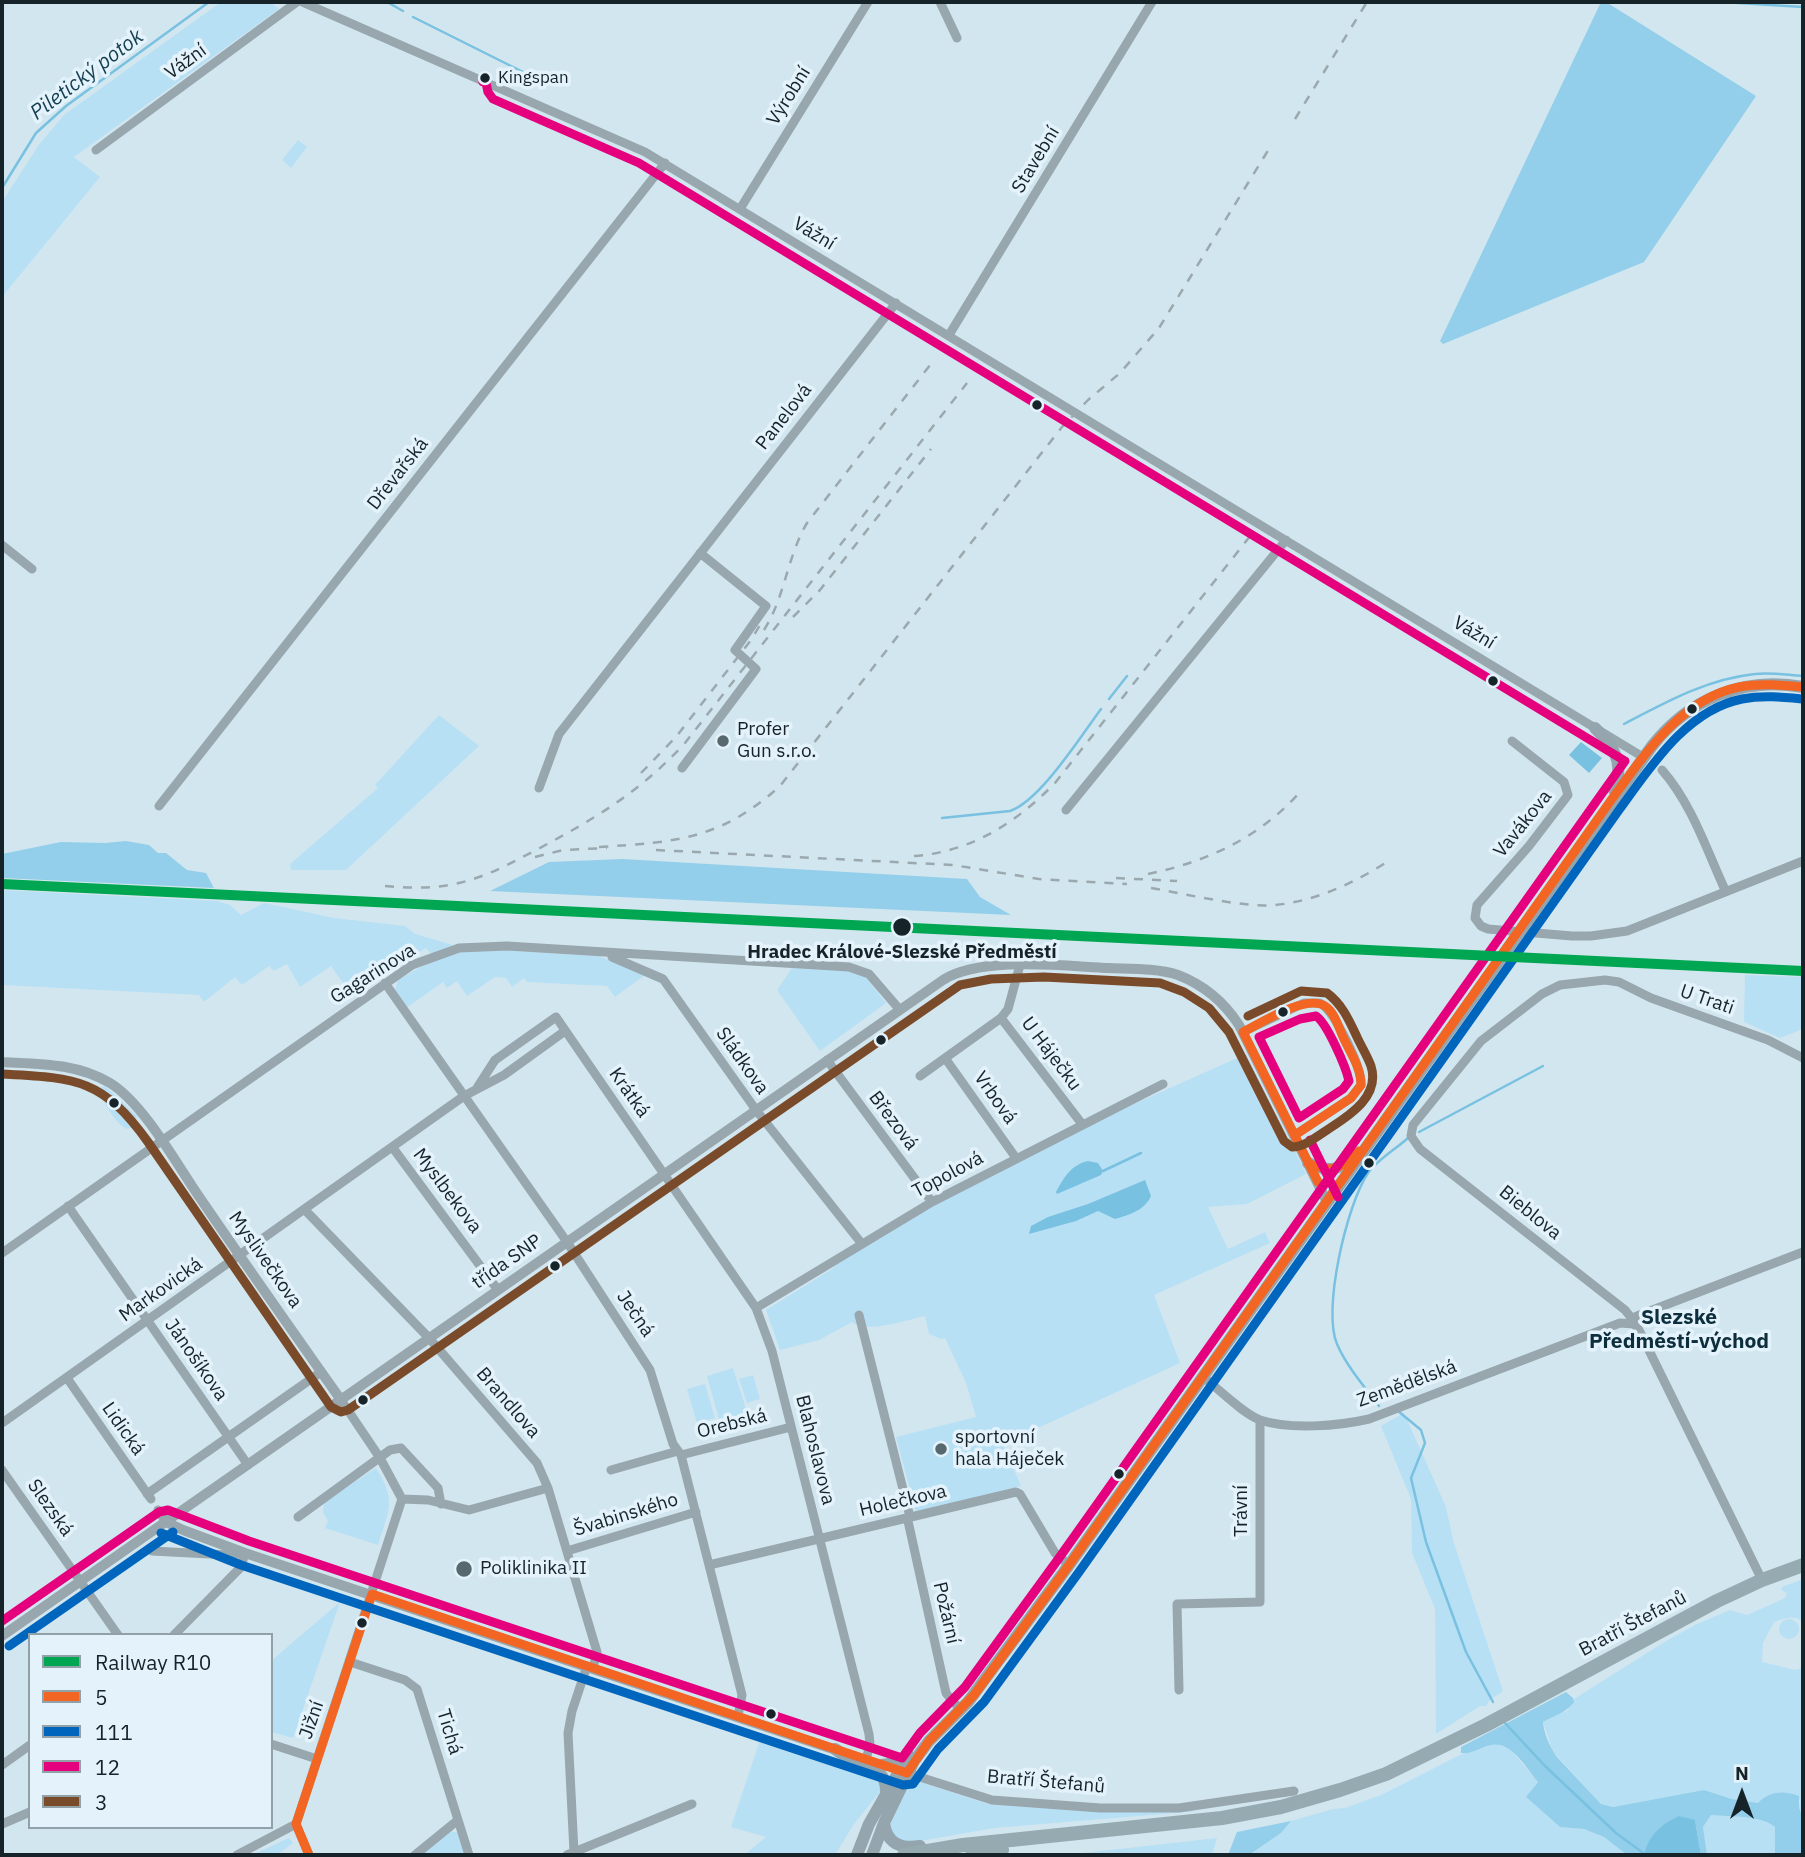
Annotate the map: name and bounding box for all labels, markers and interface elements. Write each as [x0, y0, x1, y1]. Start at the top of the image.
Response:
water label: Piletický potok [25, 24, 149, 126]
street label: Vážní [161, 39, 211, 85]
street label: Výrobní [762, 62, 816, 130]
place label: Kingspan [498, 68, 569, 88]
marker: Kingspan [478, 71, 492, 85]
street label: Stavební [1007, 122, 1065, 198]
street label: Vážní [789, 213, 839, 255]
street label: Panelová [751, 379, 817, 455]
unlabelled marker [1030, 398, 1044, 412]
street label: Dřevařská [363, 433, 433, 515]
street label: Vážní [1449, 612, 1499, 654]
unlabelled marker [1486, 674, 1500, 688]
unlabelled marker [1685, 702, 1699, 716]
place label: Profer Gun s.r.o. [737, 719, 816, 763]
marker: Profer Gun s.r.o. [715, 733, 731, 749]
street label: Vavákova [1489, 786, 1557, 862]
marker: Hradec Králové-Slezské Předměstí [891, 916, 913, 938]
street label: Gagarinova [326, 939, 420, 1009]
place label: Hradec Králové-Slezské Předměstí [747, 942, 1057, 964]
street label: U Trati [1677, 980, 1737, 1020]
unlabelled marker [1276, 1005, 1290, 1019]
street label: U Háječku [1016, 1013, 1086, 1095]
street label: Sládkova [711, 1023, 773, 1099]
unlabelled marker [874, 1033, 888, 1047]
street label: Krátká [604, 1064, 654, 1122]
street label: Vrbová [969, 1067, 1021, 1129]
street label: Březová [863, 1087, 923, 1155]
unlabelled marker [107, 1096, 121, 1110]
street label: Myslbekova [408, 1144, 486, 1238]
street label: Topolová [909, 1147, 987, 1203]
unlabelled marker [1362, 1156, 1376, 1170]
street label: Bieblova [1494, 1181, 1566, 1245]
street label: Myslivečkova [223, 1207, 307, 1313]
street label: třída SNP [468, 1230, 546, 1294]
street label: Markovická [115, 1253, 207, 1327]
unlabelled marker [548, 1259, 562, 1273]
street label: Ječná [611, 1287, 659, 1341]
district label: Slezské Předměstí-východ [1589, 1305, 1769, 1355]
street label: Jánošíkova [159, 1315, 233, 1405]
street label: Zemědělská [1354, 1355, 1460, 1413]
street label: Brandlova [471, 1363, 545, 1443]
unlabelled marker [356, 1393, 370, 1407]
street label: Blahoslavova [790, 1393, 840, 1507]
street label: Lidická [97, 1398, 149, 1460]
street label: Orebská [695, 1404, 769, 1444]
place label: sportovní hala Háječek [955, 1427, 1064, 1471]
marker: sportovní hala Háječek [933, 1441, 949, 1457]
unlabelled marker [1112, 1467, 1126, 1481]
street label: Slezská [22, 1475, 78, 1541]
street label: Holečkova [857, 1480, 949, 1522]
street label: Trávní [1231, 1485, 1253, 1537]
street label: Švabinského [571, 1488, 681, 1542]
place label: Poliklinika II [480, 1558, 587, 1580]
marker: Poliklinika II [454, 1559, 474, 1579]
street label: Požární [928, 1580, 964, 1646]
street label: Bratří Štefanů [1575, 1586, 1691, 1662]
unlabelled marker [355, 1616, 369, 1630]
legend [28, 1633, 273, 1829]
text: Railway R10 [95, 1648, 211, 1676]
text: 5 [95, 1683, 108, 1711]
street label: Jižní [295, 1698, 329, 1742]
street label: Tichá [431, 1707, 467, 1757]
unlabelled marker [764, 1707, 778, 1721]
text: 111 [95, 1718, 133, 1746]
text: 12 [95, 1753, 120, 1781]
north arrow [1707, 1759, 1777, 1829]
text: N [1735, 1761, 1749, 1785]
street label: Bratří Štefanů [986, 1765, 1106, 1799]
text: 3 [95, 1788, 108, 1816]

